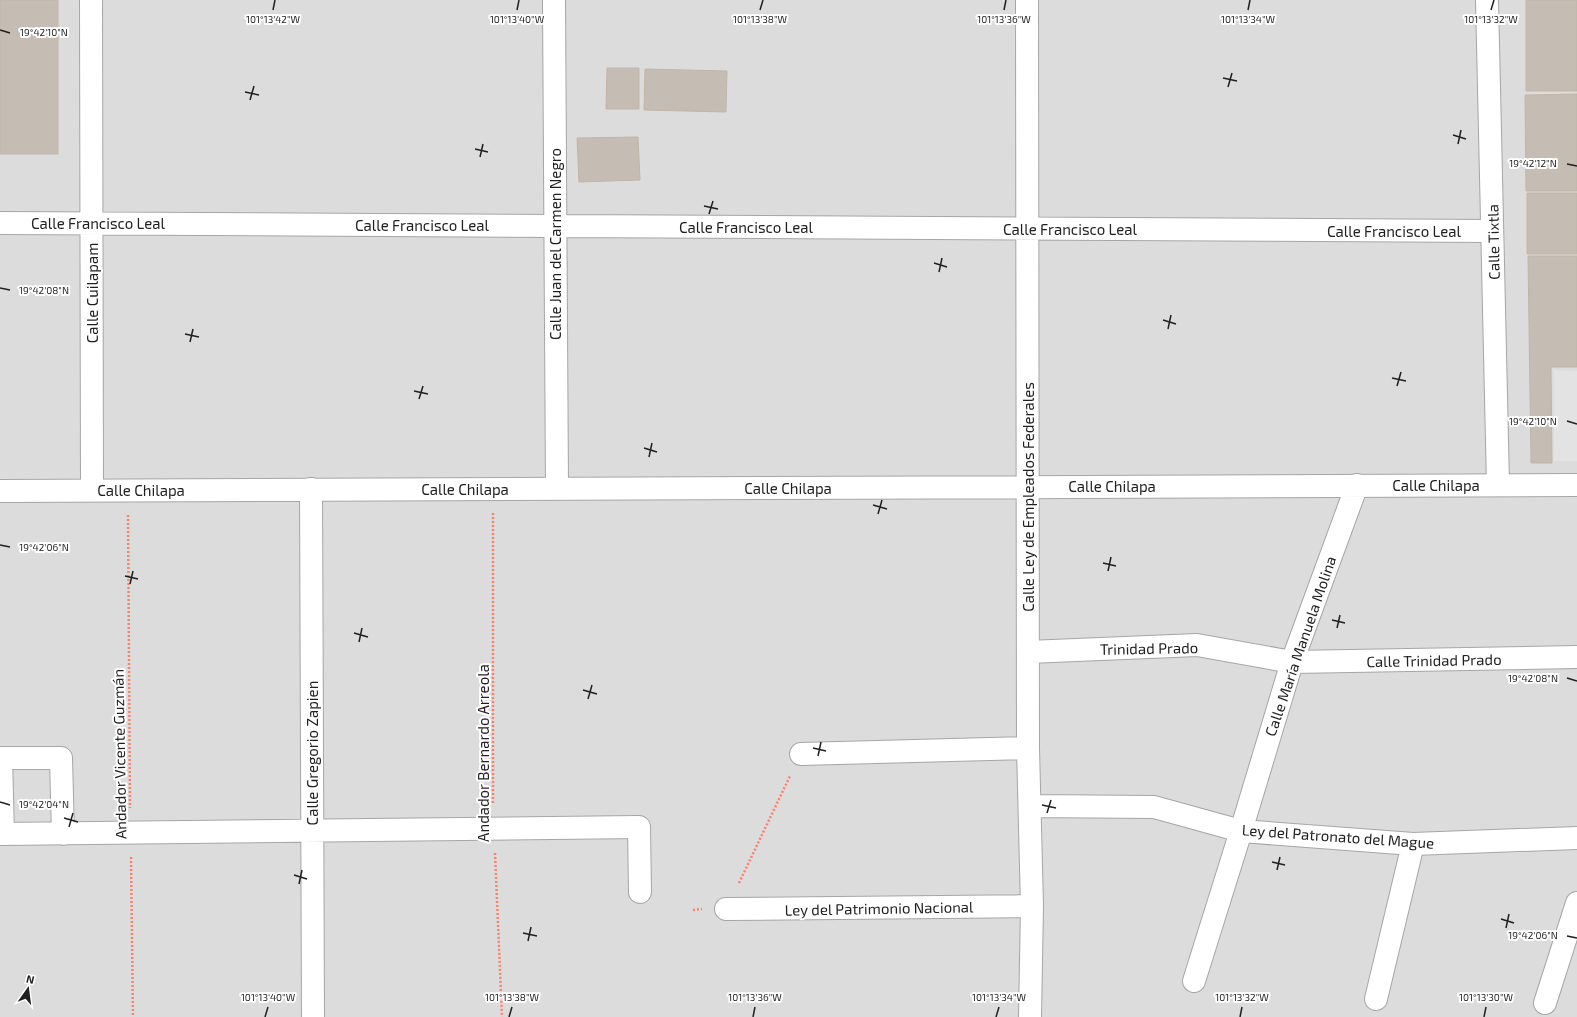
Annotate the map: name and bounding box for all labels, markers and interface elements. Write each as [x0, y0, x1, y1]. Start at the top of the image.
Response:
text: 101°13'42"W [246, 13, 300, 25]
text: 101°13'40"W [490, 13, 545, 25]
text: 101°13'38"W [733, 13, 787, 25]
text: 101°13'36"W [977, 13, 1031, 25]
text: 101°13'34"W [1221, 13, 1275, 25]
text: 101°13'32"W [1464, 13, 1518, 25]
text: 19°42'10"N [20, 26, 68, 38]
street label: Calle Juan del Carmen Negro [546, 148, 564, 340]
text: 19°42'12"N [1509, 157, 1557, 169]
street label: Calle Tixtla [1483, 204, 1503, 280]
street label: Calle Francisco Leal [31, 214, 166, 232]
street label: Calle Francisco Leal [355, 216, 490, 234]
street label: Calle Francisco Leal [679, 218, 814, 236]
street label: Calle Francisco Leal [1003, 220, 1138, 238]
street label: Calle Francisco Leal [1327, 222, 1462, 240]
street label: Calle Cuilapam [83, 243, 101, 343]
text: 19°42'08"N [19, 284, 69, 296]
street label: Calle Ley de Empleados Federales [1019, 382, 1037, 612]
text: 19°42'10"N [1509, 415, 1557, 427]
street label: Calle Chilapa [1392, 476, 1480, 494]
street label: Calle Chilapa [1068, 477, 1156, 495]
street label: Calle Chilapa [744, 479, 832, 497]
street label: Calle Chilapa [421, 480, 509, 498]
street label: Calle Chilapa [97, 481, 185, 499]
text: 19°42'06"N [19, 541, 69, 553]
street label: Calle María Manuela Molina [1261, 554, 1339, 738]
street label: Trinidad Prado [1100, 638, 1198, 658]
street label: Calle Trinidad Prado [1366, 650, 1502, 670]
street label: Andador Bernardo Arreola [474, 664, 492, 842]
street label: Andador Vicente Guzmán [109, 669, 129, 839]
text: 19°42'08"N [1508, 672, 1558, 684]
street label: Calle Gregorio Zapien [303, 681, 321, 825]
text: 19°42'04"N [19, 798, 69, 810]
street label: Ley del Patronato del Mague [1241, 820, 1435, 852]
street label: Ley del Patrimonio Nacional [784, 897, 974, 919]
text: 19°42'06"N [1508, 929, 1558, 941]
north arrow [8, 969, 48, 1009]
text: N [25, 972, 36, 986]
text: 101°13'40"W [241, 991, 296, 1003]
text: 101°13'38"W [485, 991, 539, 1003]
text: 101°13'36"W [728, 991, 782, 1003]
text: 101°13'34"W [972, 991, 1026, 1003]
text: 101°13'32"W [1215, 991, 1269, 1003]
text: 101°13'30"W [1459, 991, 1513, 1003]

